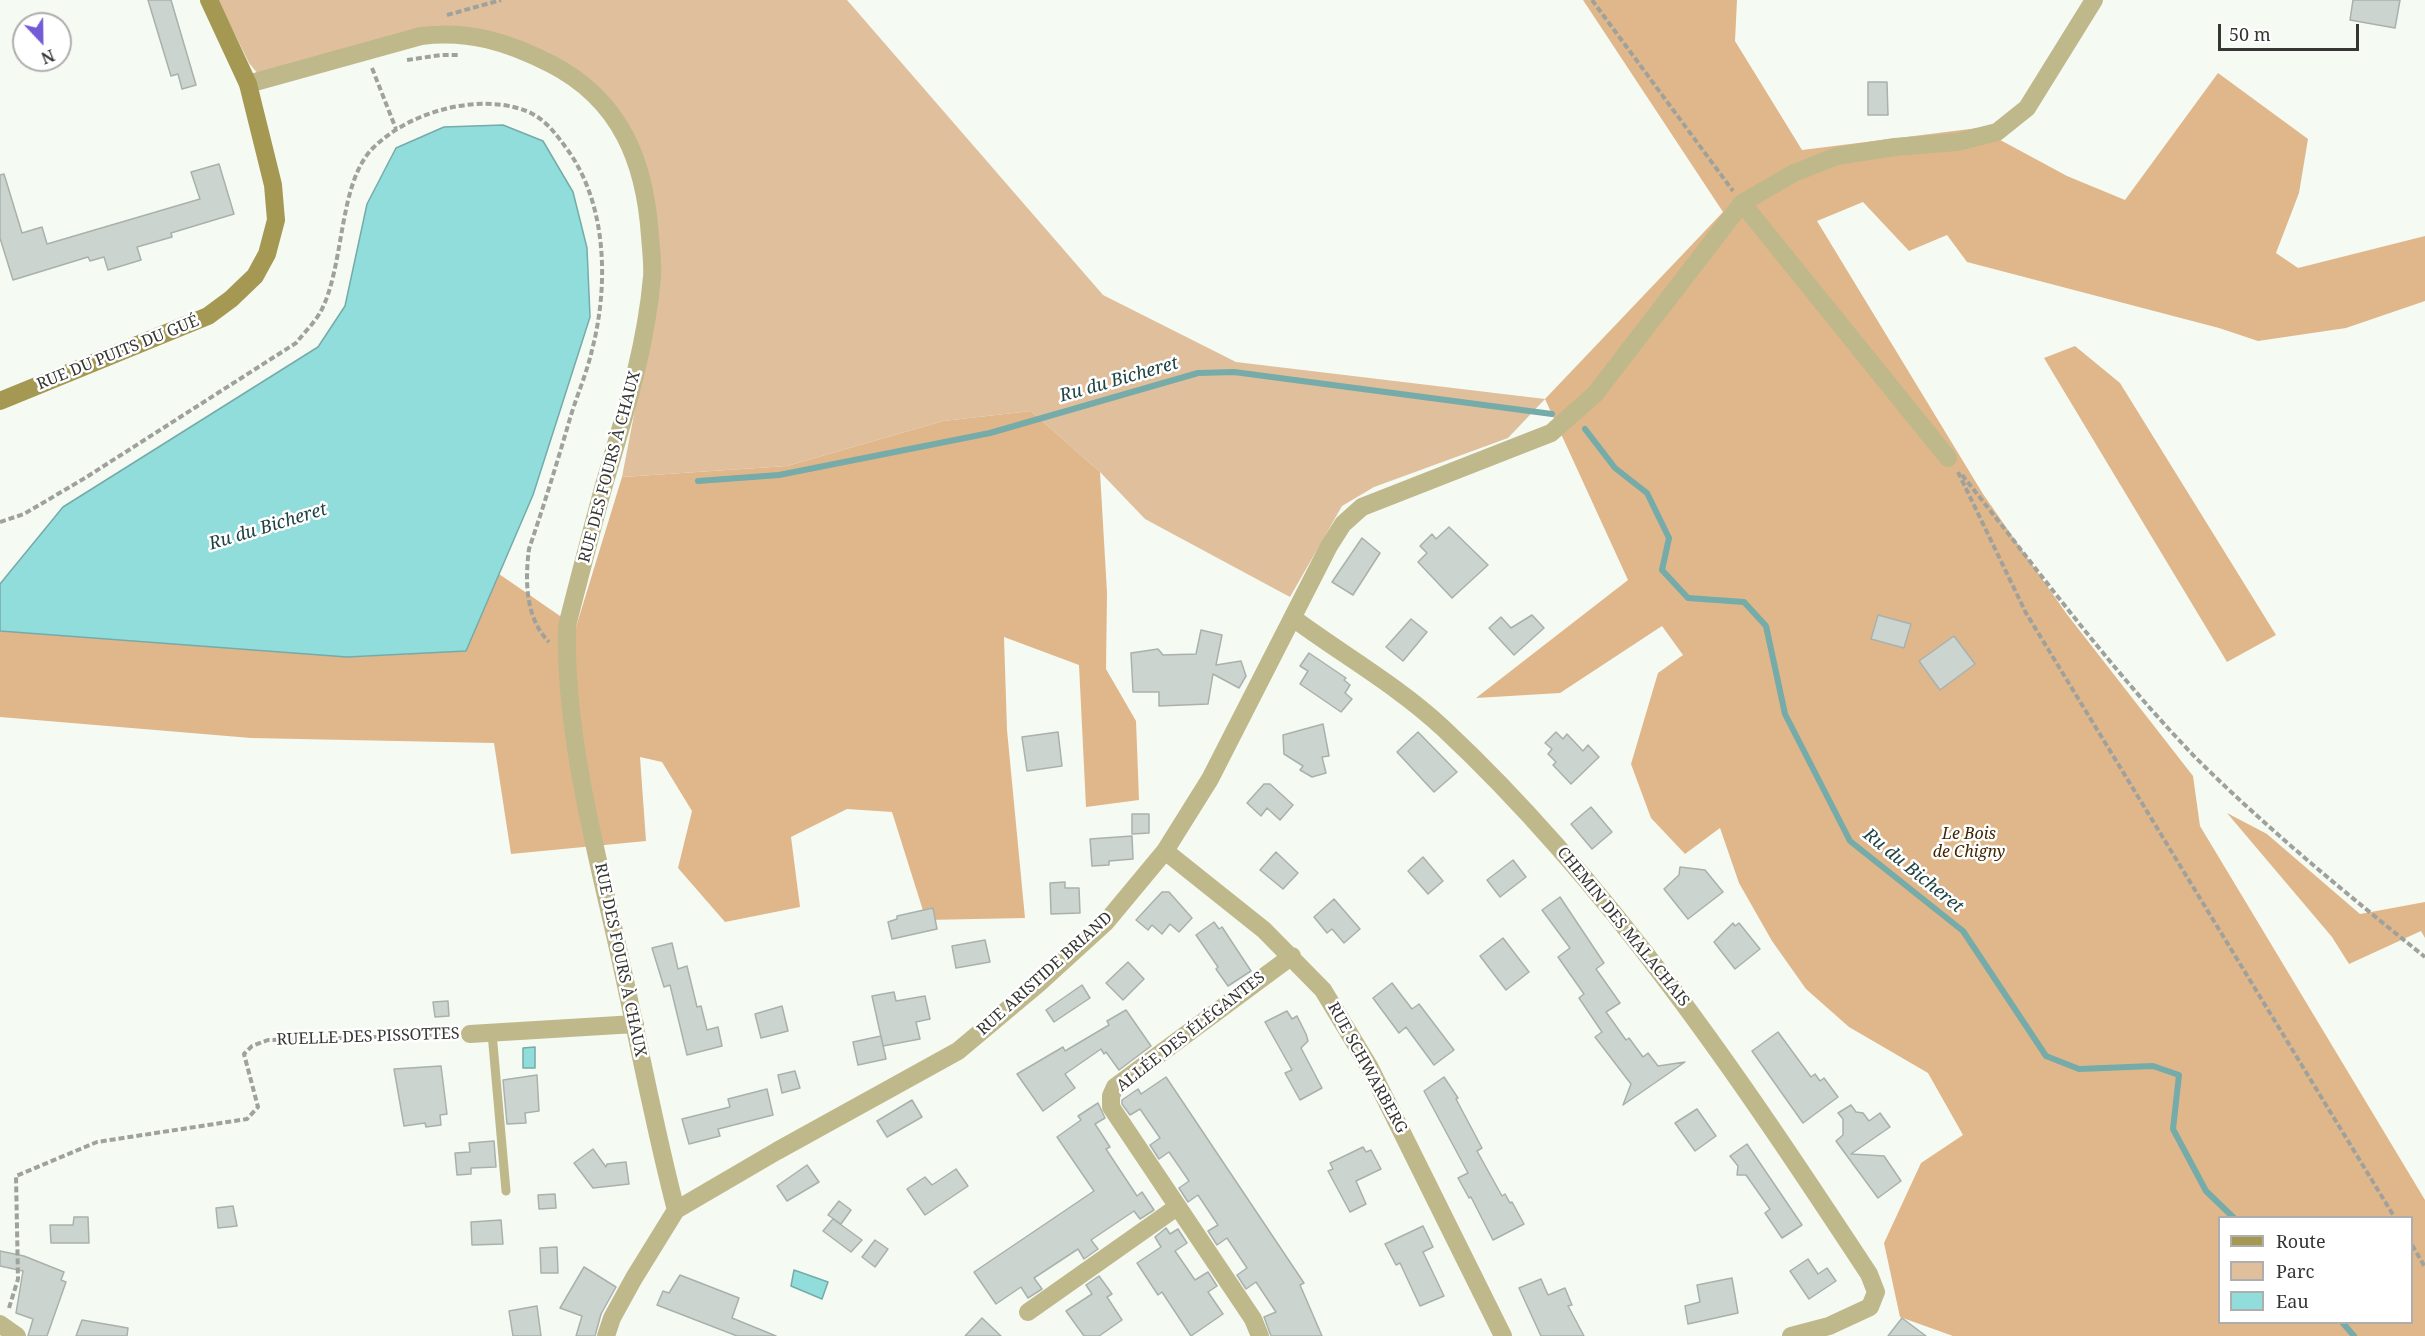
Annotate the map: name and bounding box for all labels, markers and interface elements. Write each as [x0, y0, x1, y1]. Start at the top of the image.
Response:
north arrow [12, 12, 72, 72]
scale bar [2221, 12, 2362, 50]
text: 50 m [2229, 22, 2271, 46]
text: N [38, 44, 58, 69]
street label: RUE DU PUITS DU GUÉ [34, 312, 202, 394]
water label: Ru du Bicheret [1057, 353, 1181, 407]
street label: RUE DES FOURS À CHAUX [575, 369, 645, 565]
water label: Ru du Bicheret [206, 499, 330, 555]
water label: Ru du Bicheret [1859, 824, 1967, 918]
park label: Le Bois de Chigny [1933, 824, 2005, 862]
street label: CHEMIN DES MALACHAIS [1553, 843, 1693, 1011]
street label: RUE DES FOURS À CHAUX [590, 861, 650, 1059]
street label: RUE ARISTIDE BRIAND [973, 908, 1117, 1040]
street label: ALLÉE DES ÉLÉGANTES [1113, 968, 1269, 1096]
street label: RUE SCHWARBERG [1323, 999, 1411, 1137]
street label: RUELLE DES PISSOTTES [276, 1024, 460, 1050]
legend [2218, 1216, 2413, 1324]
text: Route [2276, 1229, 2326, 1253]
text: Parc [2276, 1259, 2314, 1283]
text: Eau [2276, 1289, 2309, 1313]

